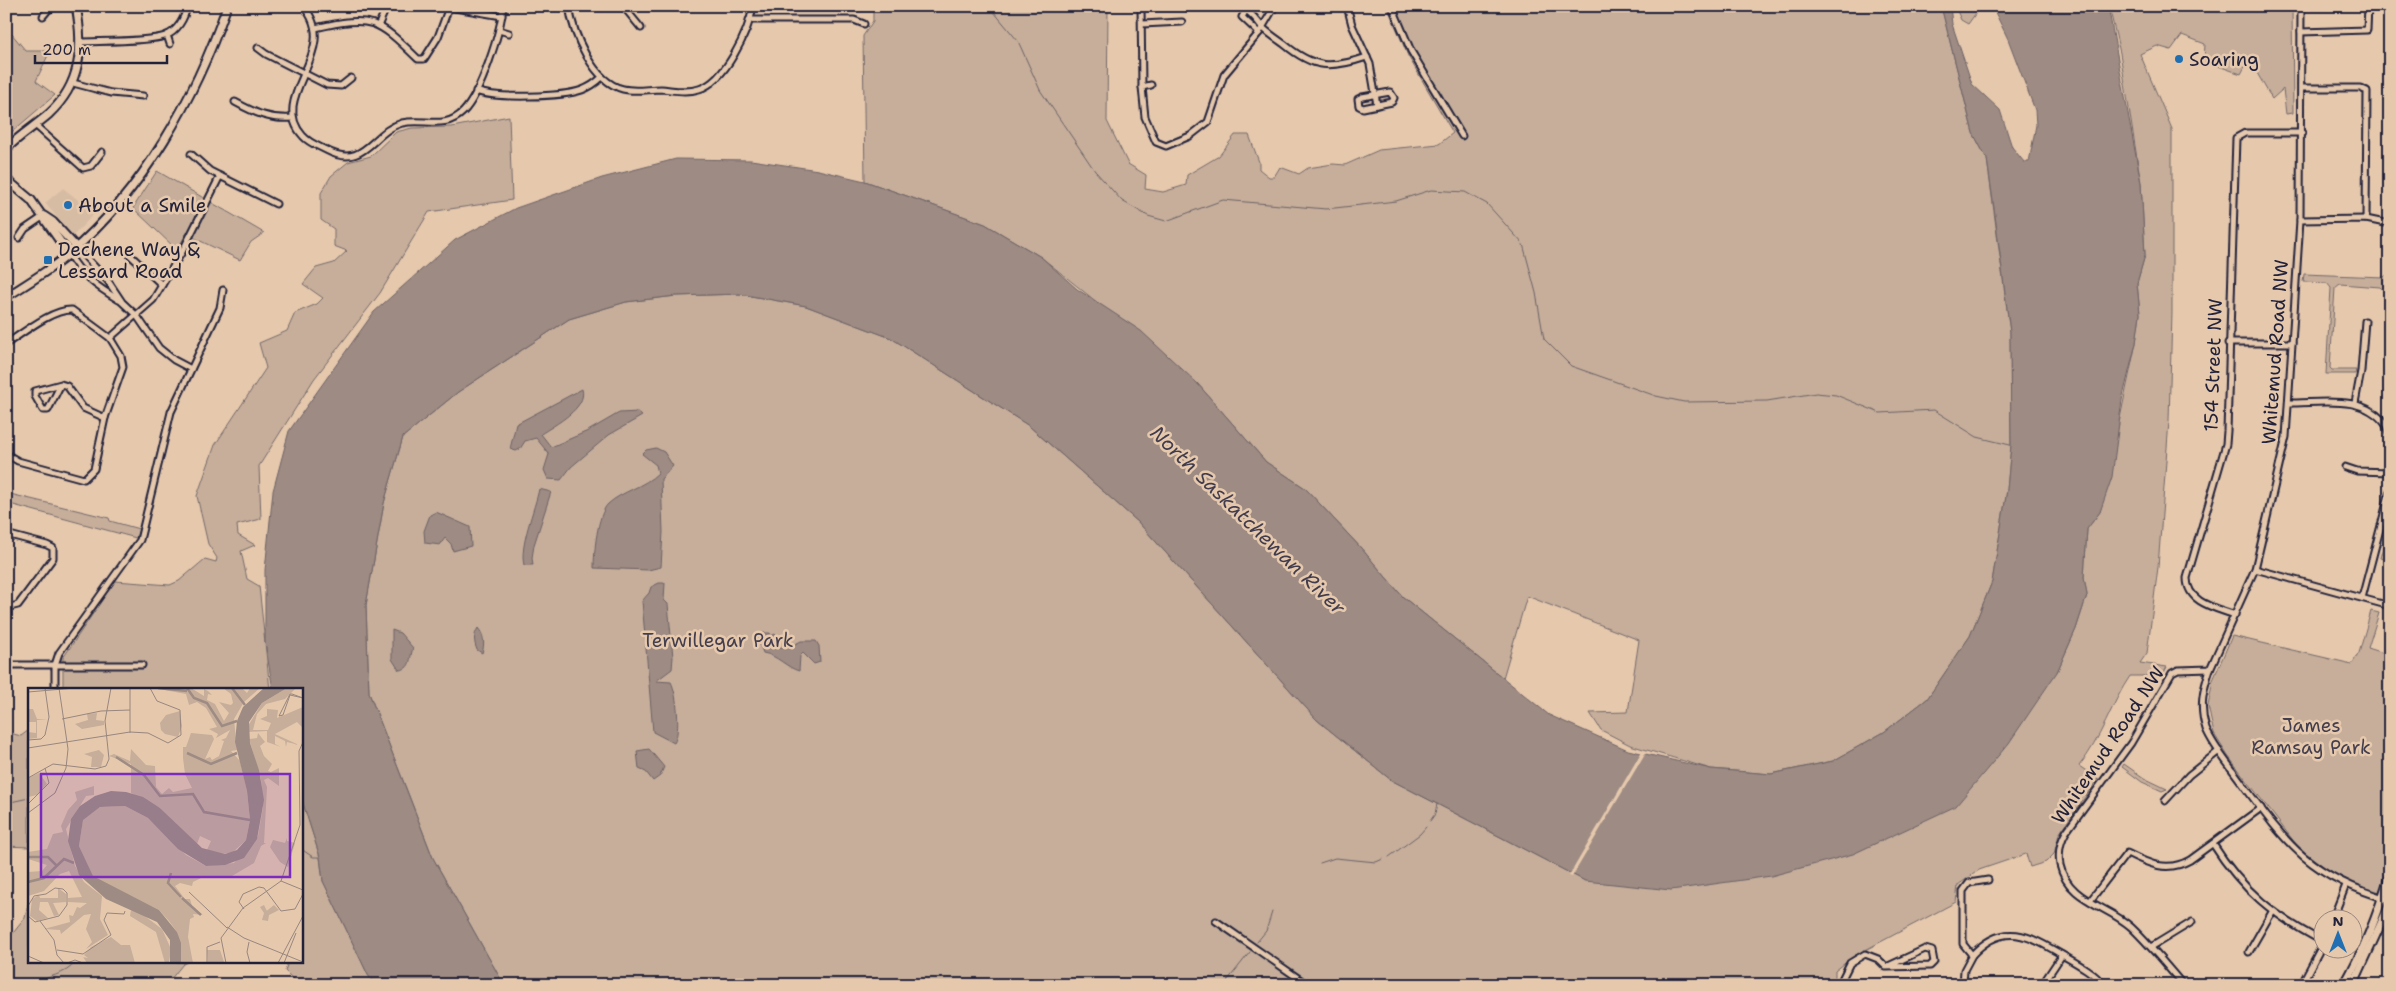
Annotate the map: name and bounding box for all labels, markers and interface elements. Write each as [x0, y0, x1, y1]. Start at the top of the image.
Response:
scale bar [35, 32, 168, 64]
text: 200 m [42, 40, 91, 60]
place label: Soaring [2189, 47, 2259, 72]
marker: Soaring [2173, 53, 2185, 65]
place label: About a Smile [78, 193, 207, 218]
marker: About a Smile [62, 199, 74, 211]
place label: Dechene Way & Lessard Road [58, 237, 201, 284]
marker: Dechene Way & Lessard Road [42, 254, 54, 266]
street label: Whitemud Road NW [2256, 259, 2294, 445]
street label: 154 Street NW [2198, 298, 2228, 432]
water label: North Saskatchewan River [1145, 420, 1352, 621]
park label: Terwillegar Park [642, 628, 794, 653]
street label: Whitemud Road NW [2046, 661, 2170, 829]
inset map [28, 688, 302, 964]
park label: James Ramsay Park [2251, 713, 2371, 760]
north arrow [2314, 908, 2364, 958]
text: N [2332, 912, 2344, 930]

